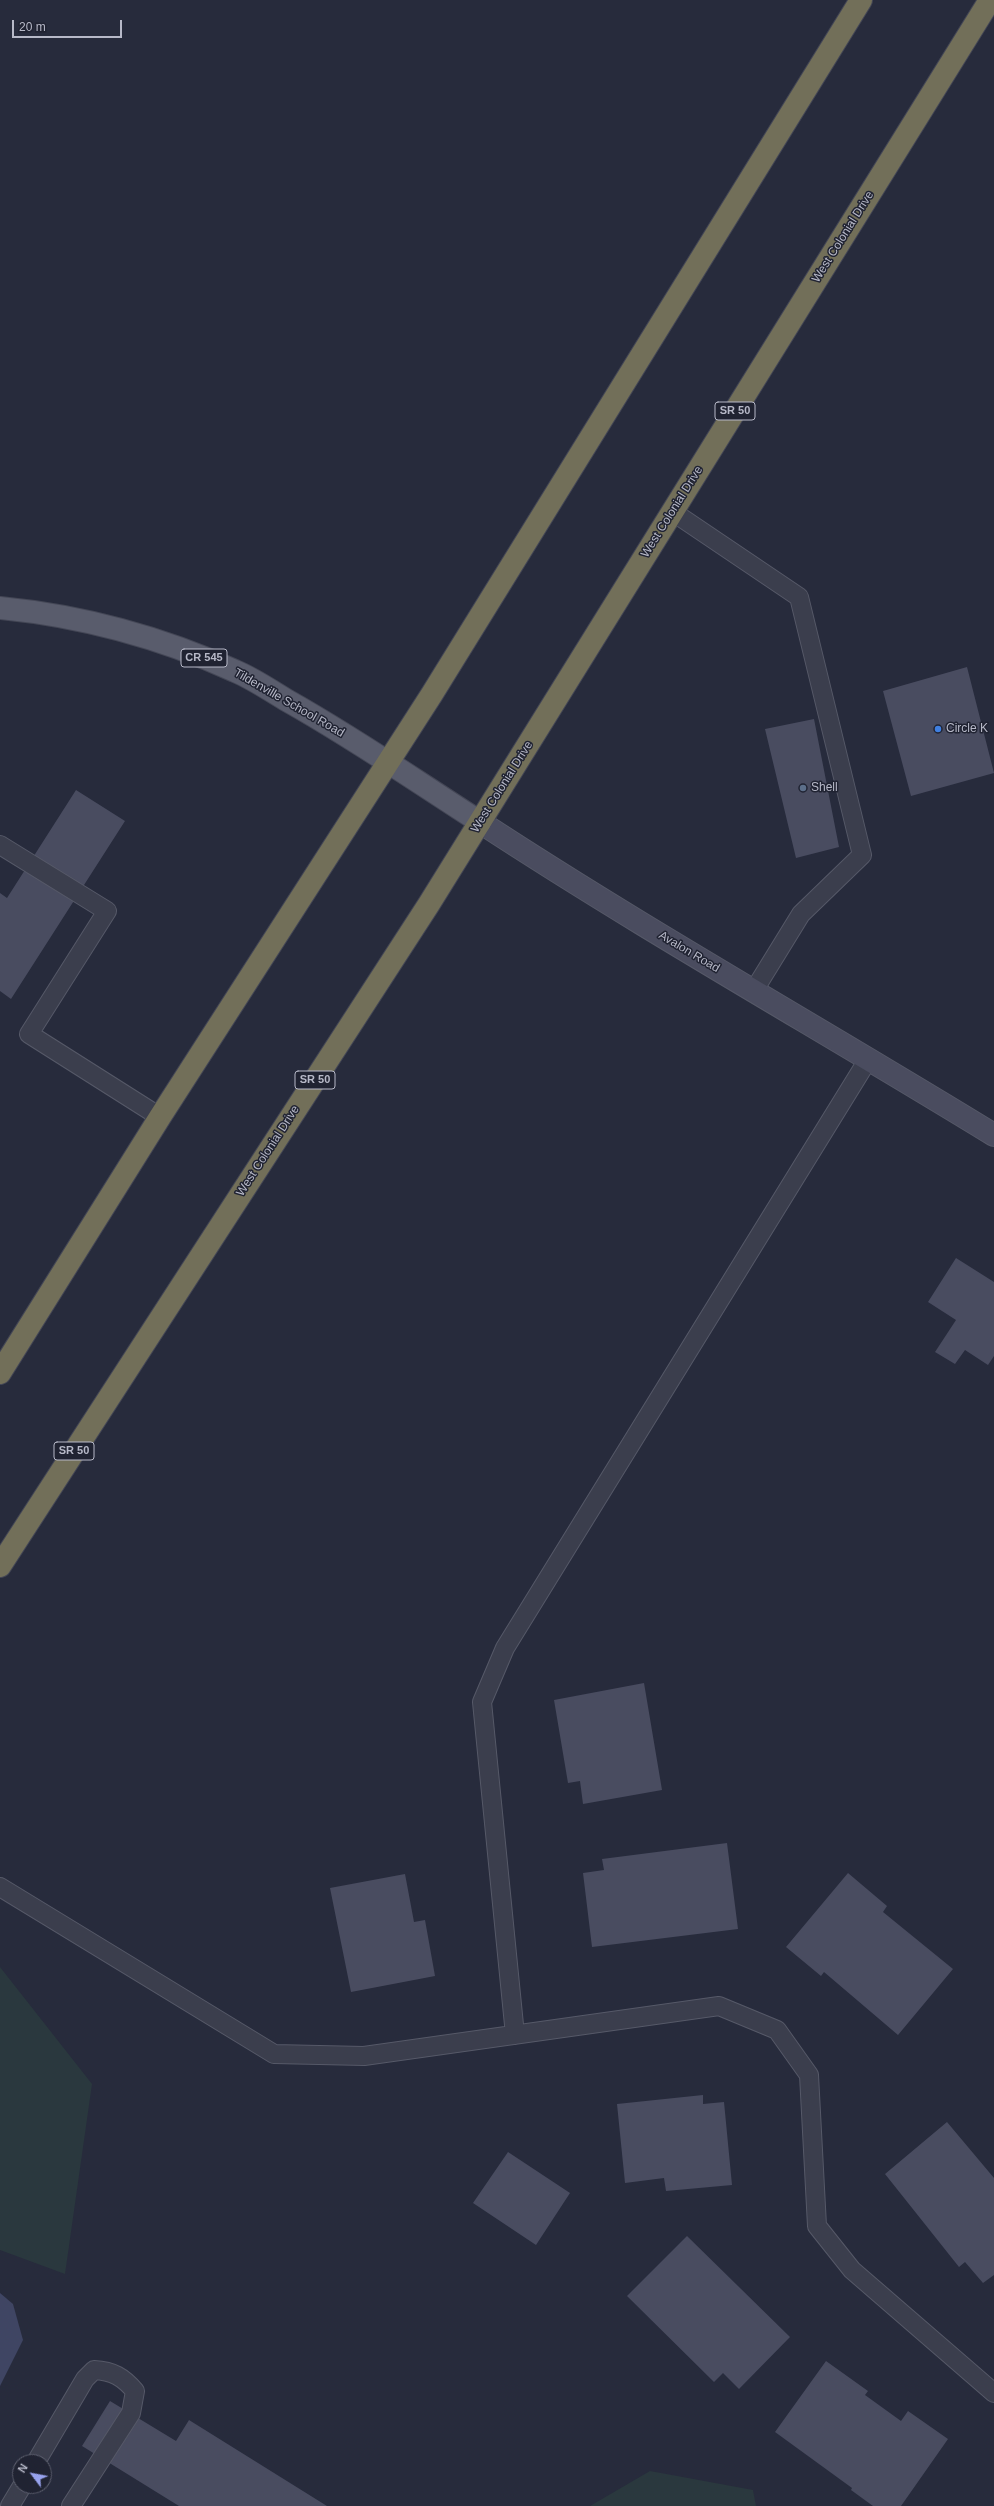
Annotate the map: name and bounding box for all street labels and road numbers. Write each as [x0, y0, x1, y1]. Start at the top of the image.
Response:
street label: West Colonial Drive [809, 189, 877, 285]
road number: SR 50 [715, 402, 755, 420]
street label: West Colonial Drive [638, 464, 706, 560]
road number: CR 545 [181, 649, 227, 667]
street label: Tildenville School Road [231, 666, 347, 740]
street label: West Colonial Drive [468, 739, 536, 835]
street label: Avalon Road [656, 928, 722, 976]
road number: SR 50 [295, 1071, 335, 1089]
street label: West Colonial Drive [233, 1103, 303, 1199]
road number: SR 50 [54, 1442, 94, 1460]

